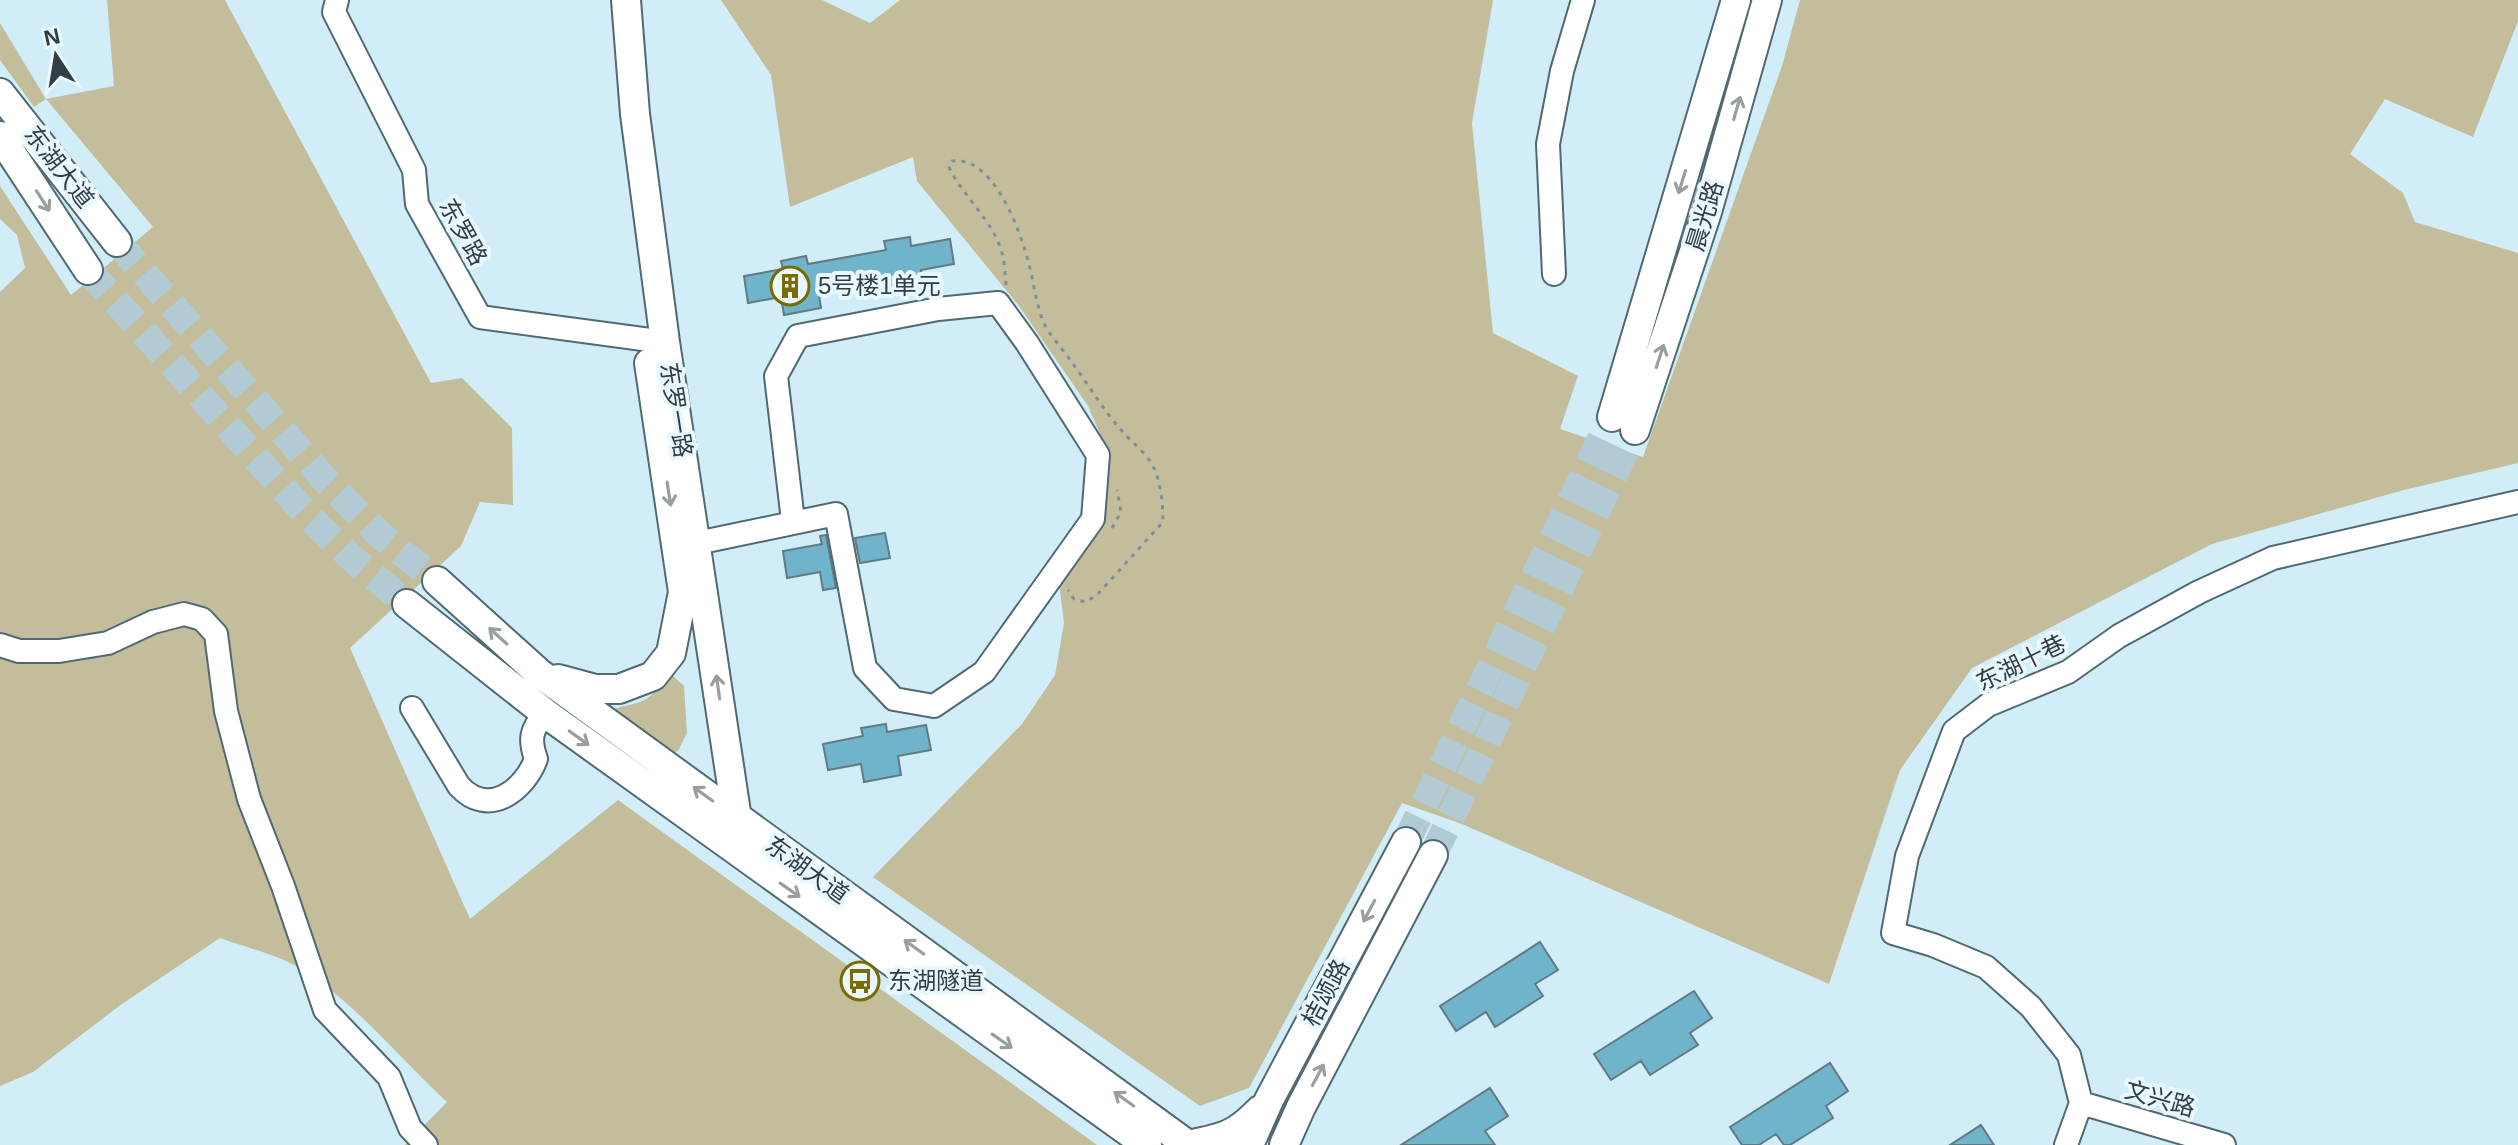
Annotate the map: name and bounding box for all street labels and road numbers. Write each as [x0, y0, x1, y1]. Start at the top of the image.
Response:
street label: 东湖大道 [19, 121, 100, 213]
street label: 晨光路 [1681, 177, 1728, 254]
street label: 东罗路 [434, 194, 493, 270]
street label: 东罗一路 [656, 360, 697, 459]
street label: 东湖十巷 [1972, 629, 2070, 696]
street label: 东湖大道 [761, 830, 854, 909]
street label: 桔颂路 [1297, 955, 1354, 1031]
street label: 文兴路 [2122, 1076, 2198, 1121]

